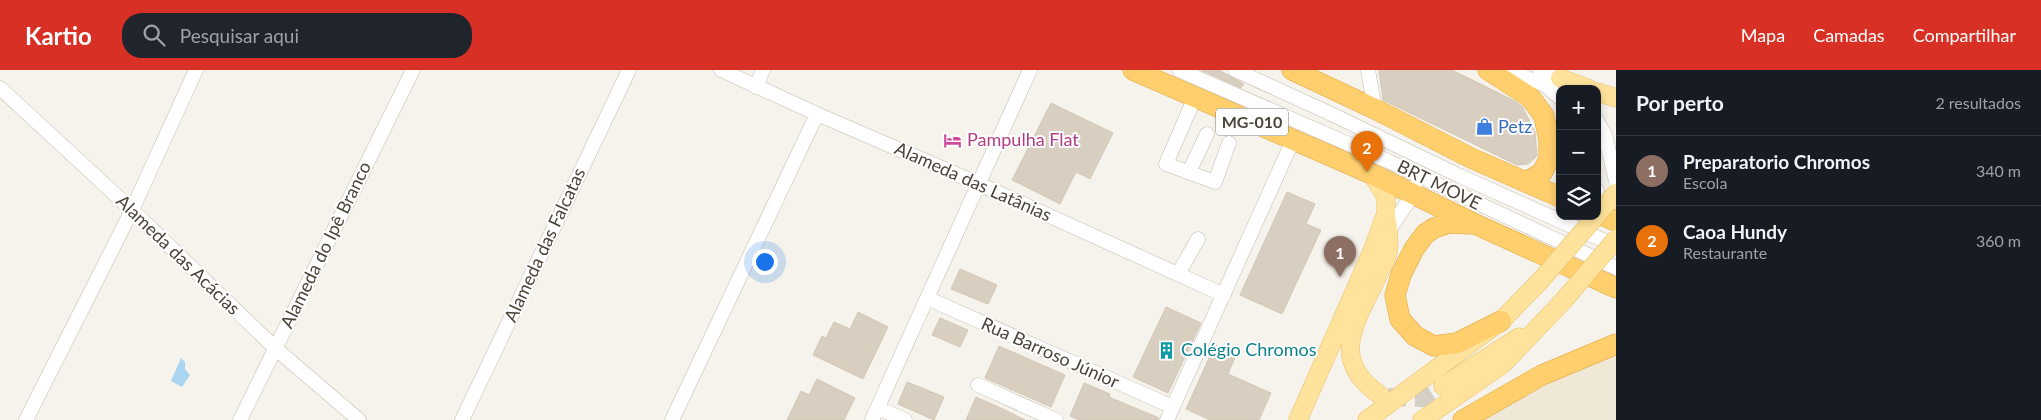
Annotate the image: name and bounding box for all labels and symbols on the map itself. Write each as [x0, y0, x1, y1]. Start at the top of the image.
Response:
road number: MG-010 [1216, 108, 1288, 136]
place label: Petz [1498, 115, 1532, 137]
shop icon: Petz [1474, 117, 1494, 137]
place label: Pampulha Flat [967, 128, 1079, 150]
hotel icon: Pampulha Flat [943, 130, 963, 150]
pin: 2 [1351, 131, 1383, 172]
street label: Alameda das Latânias [892, 137, 1055, 226]
street label: BRT MOVE [1394, 154, 1485, 214]
street label: Alameda do Ipê Branco [275, 158, 375, 332]
street label: Alameda das Falcatas [499, 164, 590, 325]
street label: Alameda das Acácias [112, 190, 245, 319]
pin: 1 [1324, 236, 1356, 277]
your location [752, 249, 778, 275]
street label: Rua Barroso Júnior [978, 312, 1123, 393]
place label: Colégio Chromos [1181, 338, 1317, 360]
building icon: Colégio Chromos [1157, 340, 1177, 360]

